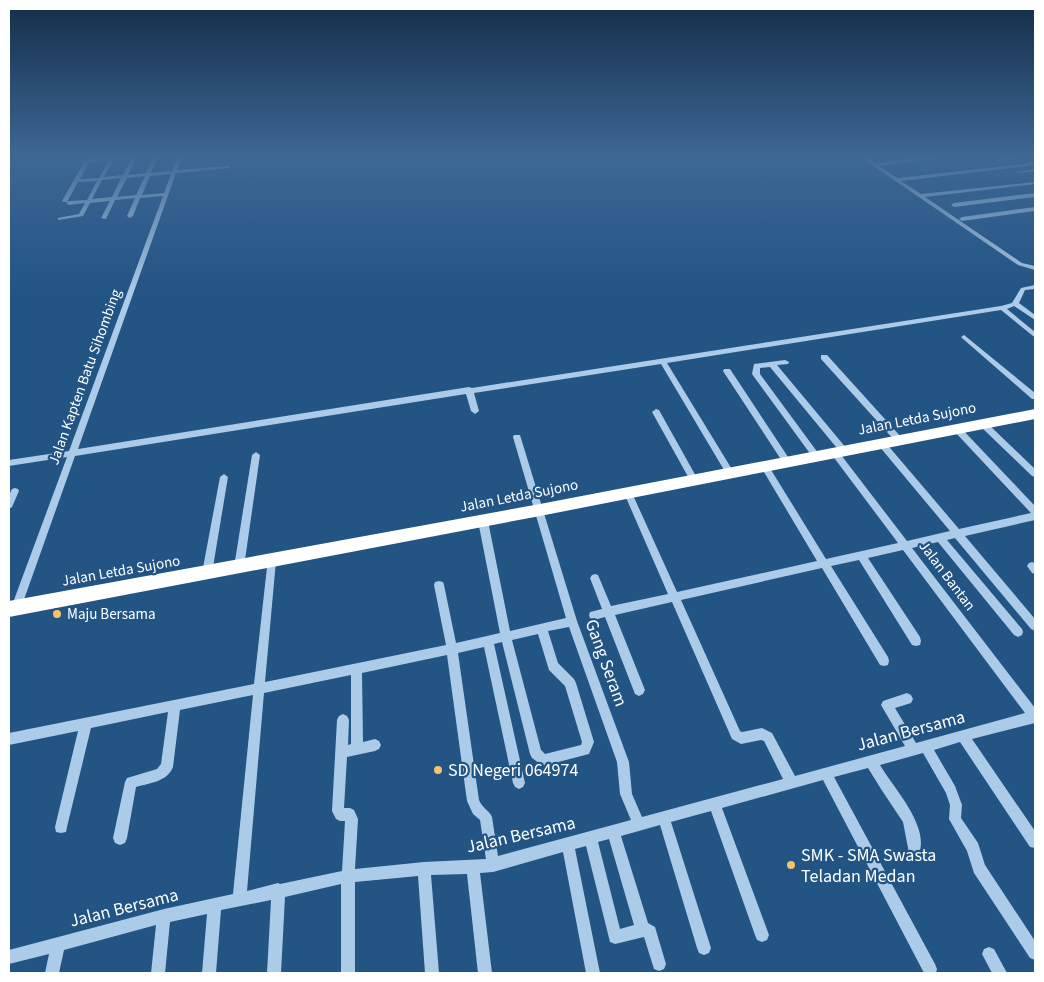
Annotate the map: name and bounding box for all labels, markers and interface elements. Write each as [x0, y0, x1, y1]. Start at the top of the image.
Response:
street label: Jalan Kapten Batu Sihombing [43, 286, 127, 468]
street label: Jalan Letda Sujono [856, 397, 978, 441]
street label: Jalan Letda Sujono [458, 474, 580, 518]
street label: Jalan Bantan [914, 537, 980, 615]
street label: Jalan Letda Sujono [60, 550, 182, 592]
place label: Maju Bersama [67, 604, 156, 625]
marker: Maju Bersama [51, 608, 63, 620]
street label: Gang Seram [579, 616, 633, 710]
street label: Jalan Bersama [854, 705, 968, 757]
place label: SD Negeri 064974 [448, 758, 578, 783]
marker: SD Negeri 064974 [432, 764, 444, 776]
street label: Jalan Bersama [464, 810, 578, 860]
place label: SMK - SMA Swasta Teladan Medan [801, 843, 936, 889]
marker: SMK - SMA Swasta Teladan Medan [785, 859, 797, 871]
street label: Jalan Bersama [67, 882, 181, 934]

